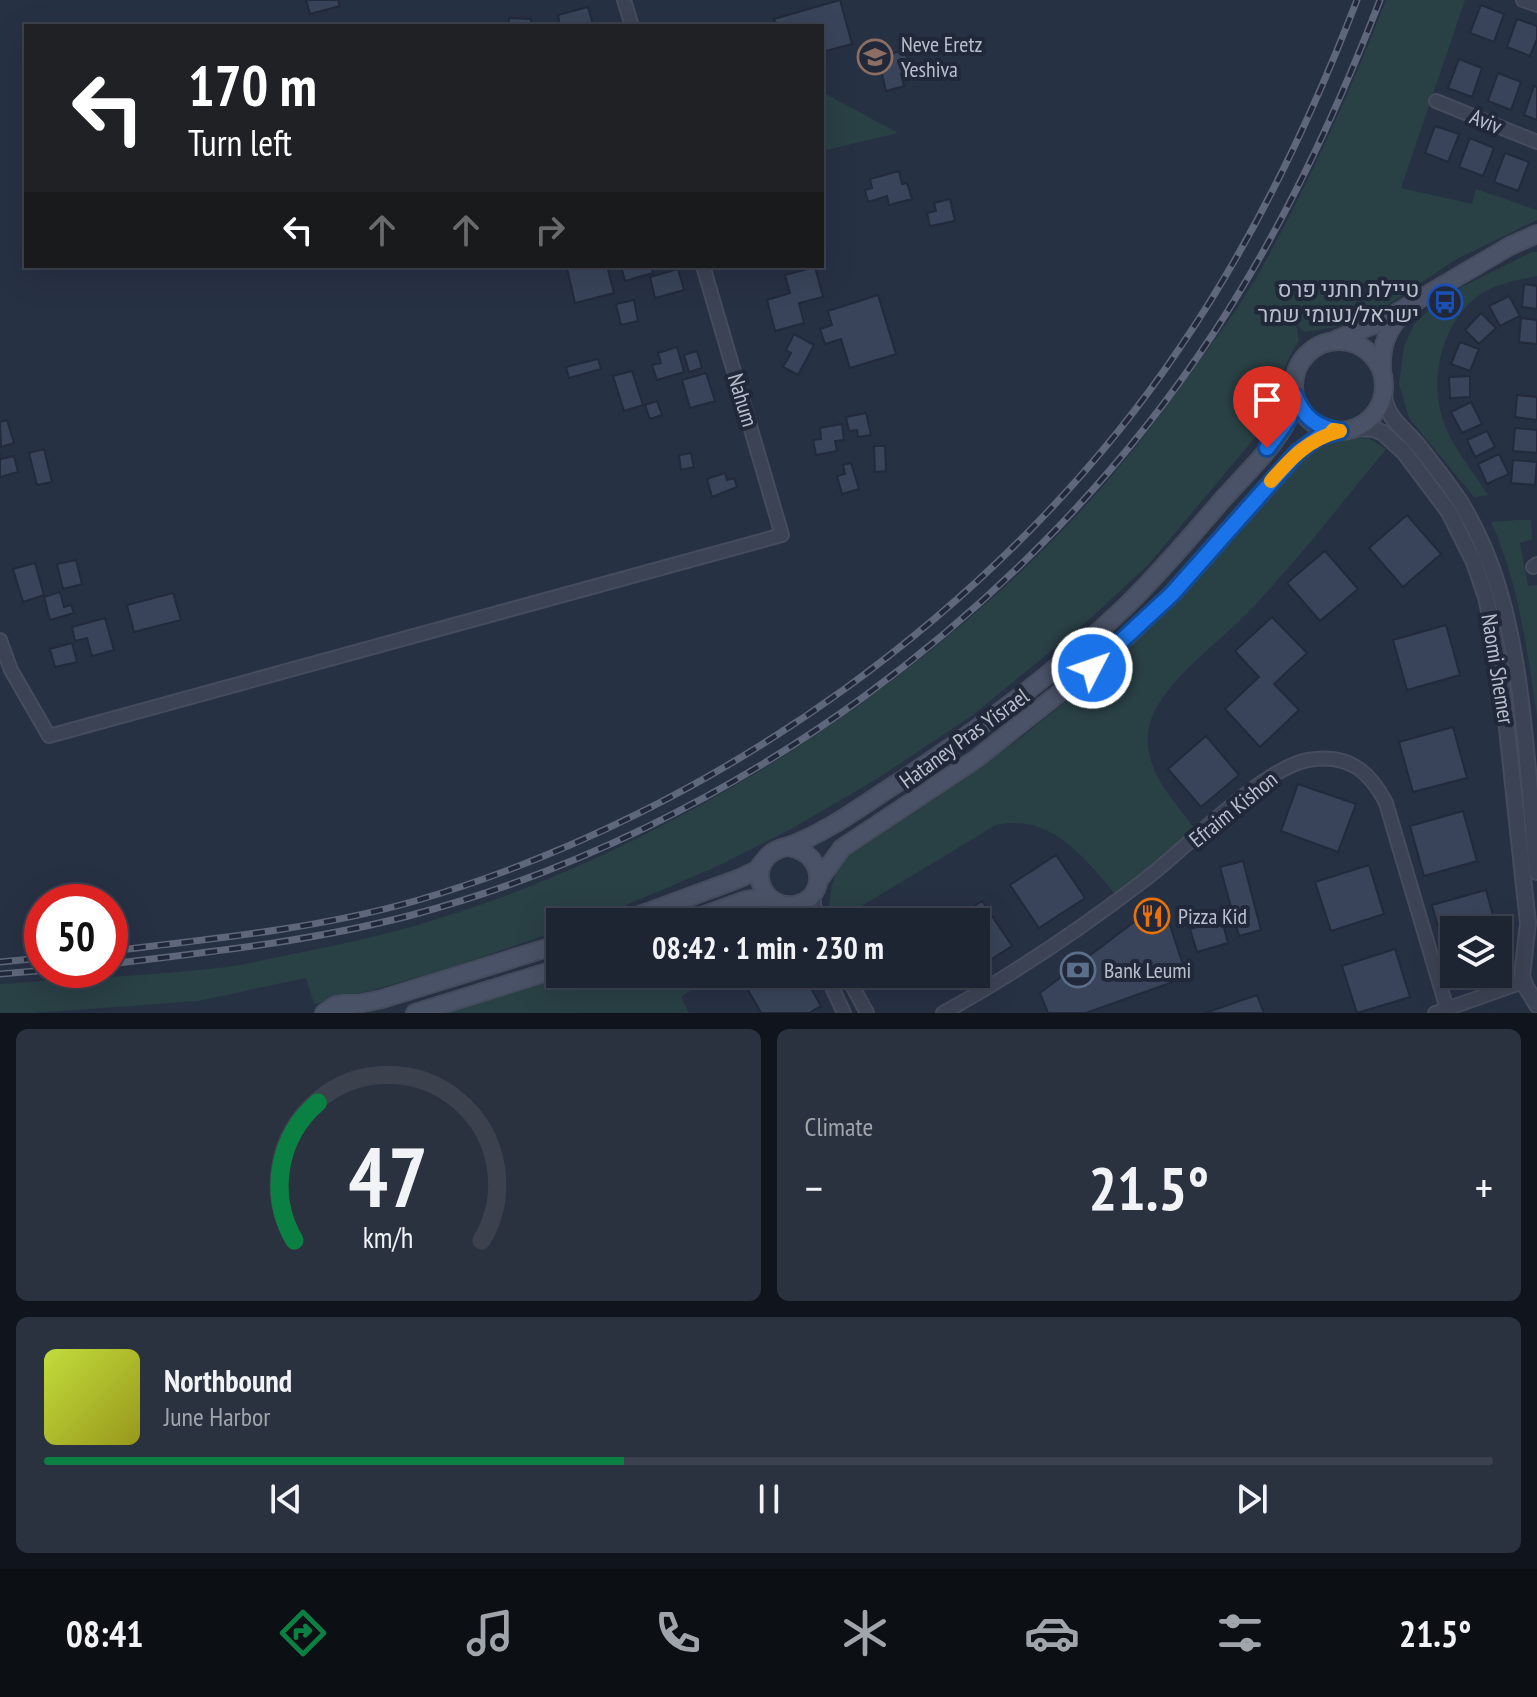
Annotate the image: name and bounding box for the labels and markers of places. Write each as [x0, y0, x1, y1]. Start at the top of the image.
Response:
place label: Neve Eretz Yeshiva [901, 30, 982, 83]
school or university icon: Neve Eretz Yeshiva [856, 38, 894, 76]
place label: טיילת חתני פרס ישראל/נעומי שמר [1258, 275, 1419, 328]
bus stop icon: טיילת חתני פרס ישראל/נעומי שמר [1426, 283, 1464, 321]
pin [1233, 366, 1301, 448]
restaurant icon: Pizza Kid [1133, 897, 1171, 935]
place label: Pizza Kid [1178, 902, 1247, 930]
bank icon: Bank Leumi [1059, 951, 1097, 989]
place label: Bank Leumi [1104, 956, 1191, 984]

